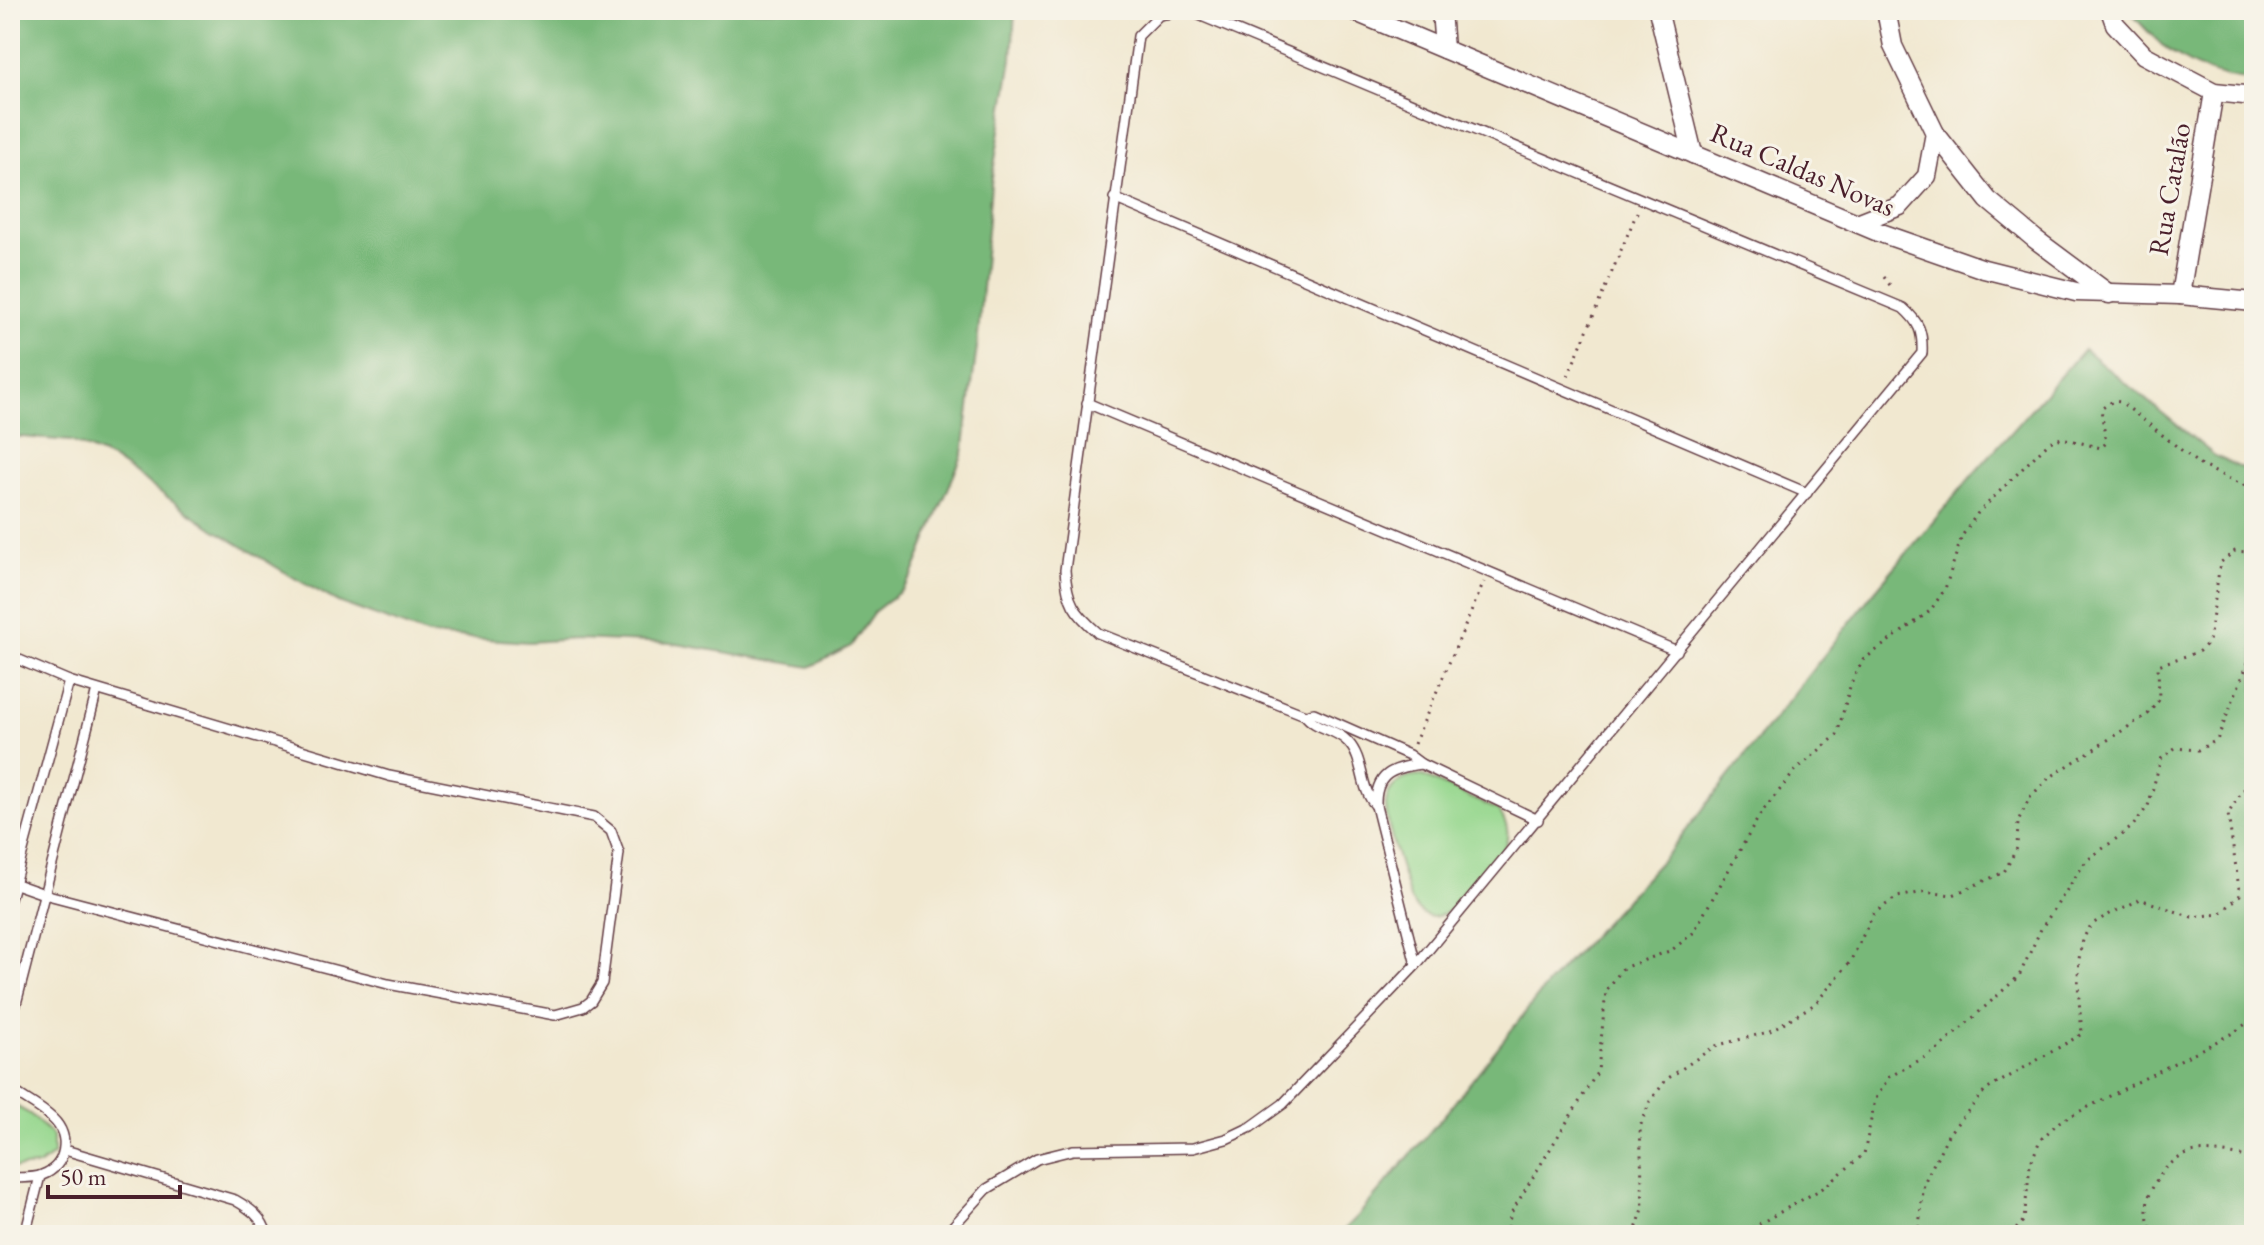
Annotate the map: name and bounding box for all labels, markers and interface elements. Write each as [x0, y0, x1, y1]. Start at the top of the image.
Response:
street label: Rua Caldas Novas [1705, 114, 1901, 224]
street label: Rua Catalão [2140, 120, 2198, 258]
scale bar [48, 1149, 180, 1199]
text: 50 m [60, 1161, 107, 1192]

